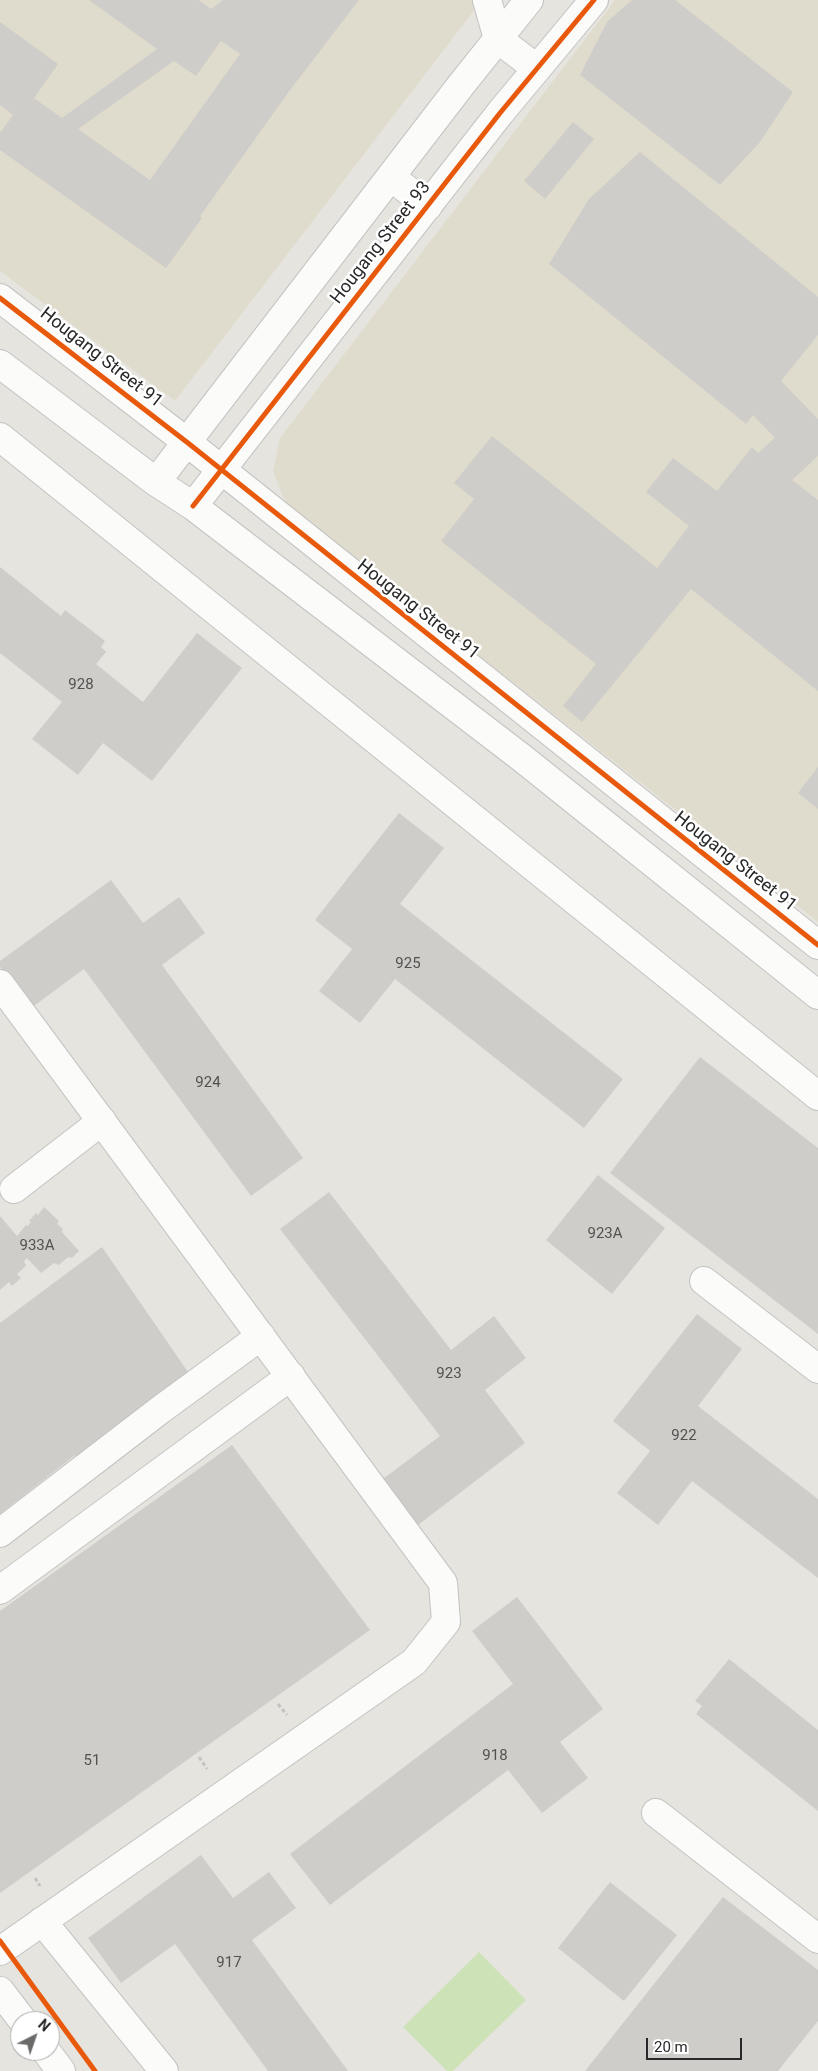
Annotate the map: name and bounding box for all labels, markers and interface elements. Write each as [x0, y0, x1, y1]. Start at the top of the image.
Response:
street label: Hougang Street 93 [326, 177, 436, 309]
street label: Hougang Street 91 [35, 303, 167, 413]
street label: Hougang Street 91 [352, 555, 484, 665]
house number: 928 [68, 676, 94, 694]
street label: Hougang Street 91 [669, 807, 801, 917]
house number: 925 [395, 955, 421, 973]
house number: 924 [195, 1074, 221, 1092]
house number: 923A [587, 1225, 623, 1243]
house number: 933A [19, 1237, 55, 1255]
house number: 923 [436, 1365, 462, 1383]
house number: 922 [671, 1427, 697, 1445]
house number: 918 [482, 1747, 508, 1765]
house number: 51 [84, 1752, 100, 1770]
house number: 917 [216, 1954, 242, 1972]
north arrow [10, 2011, 60, 2061]
text: N [35, 2016, 53, 2035]
scale bar [648, 2028, 744, 2060]
text: 20 m [654, 2038, 688, 2056]

